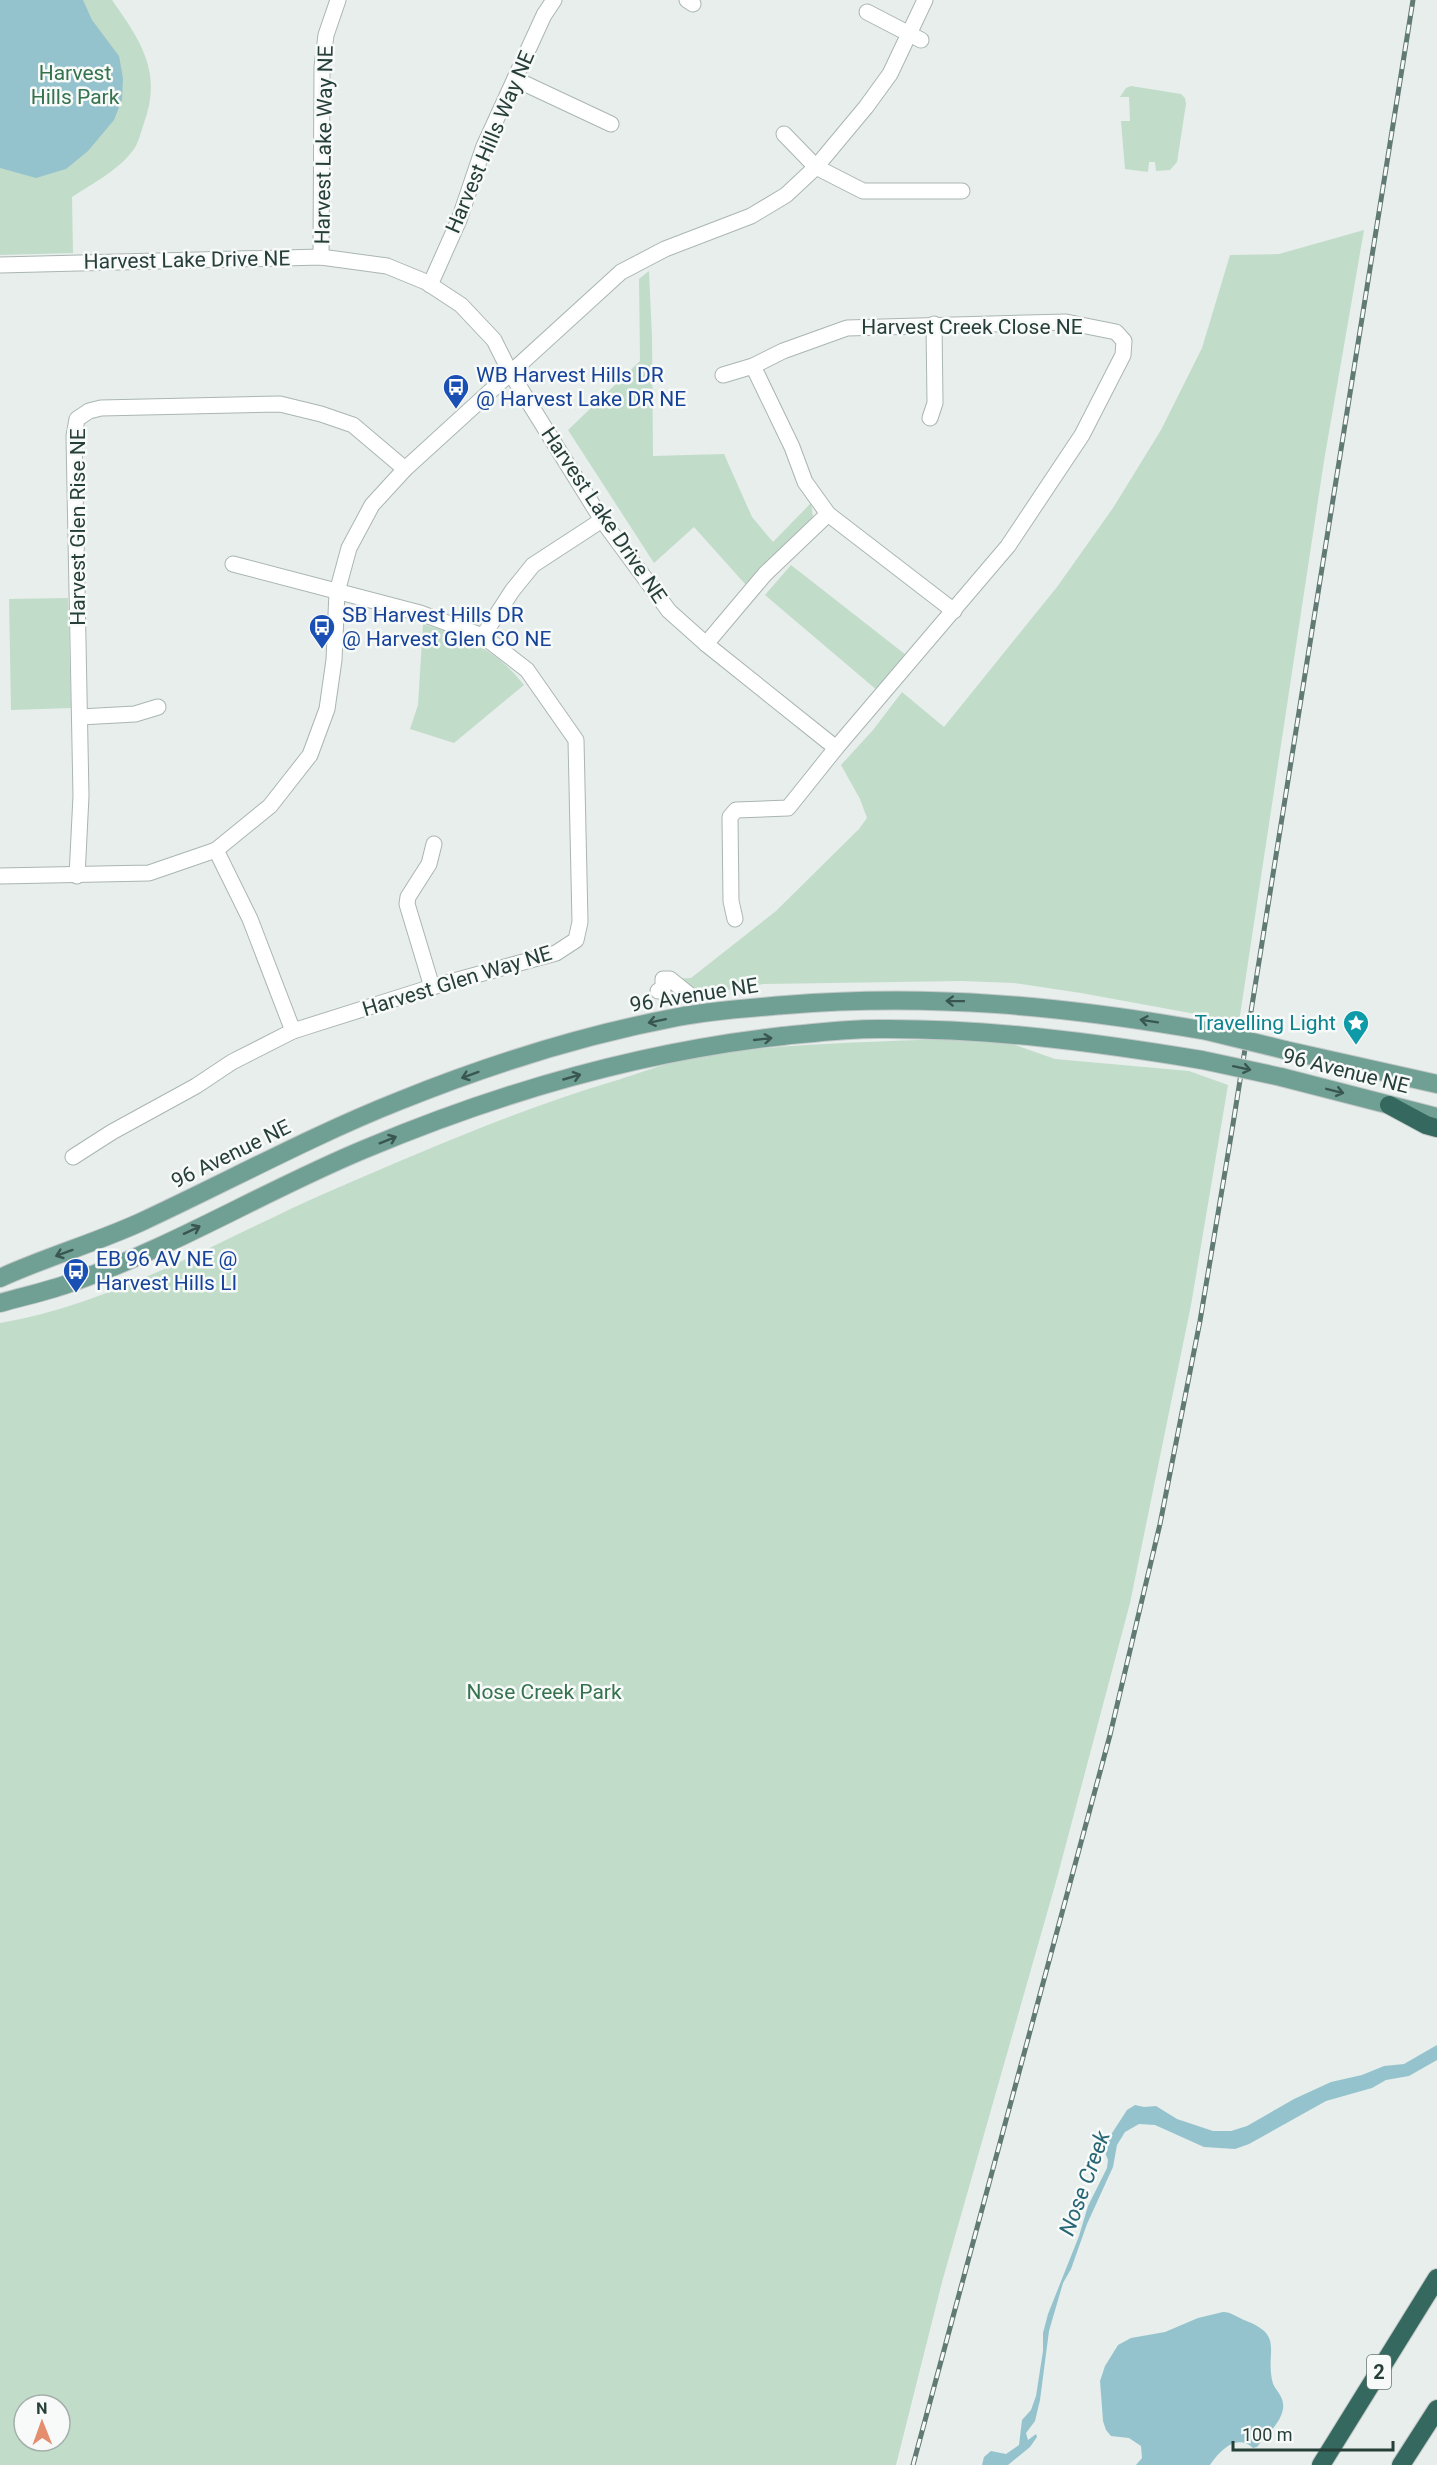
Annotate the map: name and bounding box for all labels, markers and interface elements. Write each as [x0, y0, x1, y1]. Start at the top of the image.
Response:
street label: Harvest Lake Way NE [310, 45, 338, 245]
street label: Harvest Hills Way NE [441, 47, 539, 237]
park label: Harvest Hills Park [31, 61, 120, 109]
street label: Harvest Lake Drive NE [83, 246, 291, 274]
street label: Harvest Creek Close NE [861, 315, 1083, 339]
place label: WB Harvest Hills DR @ Harvest Lake DR NE [476, 363, 686, 411]
bus stop icon: WB Harvest Hills DR @ Harvest Lake DR NE [441, 372, 471, 410]
street label: Harvest Lake Drive NE [536, 423, 672, 607]
street label: Harvest Glen Rise NE [66, 428, 90, 626]
place label: SB Harvest Hills DR @ Harvest Glen CO NE [342, 603, 552, 651]
bus stop icon: SB Harvest Hills DR @ Harvest Glen CO NE [307, 612, 337, 650]
street label: Harvest Glen Way NE [359, 941, 555, 1021]
street label: 96 Avenue NE [628, 973, 760, 1017]
one-way arrow [946, 995, 966, 1007]
place icon: Travelling Light [1341, 1008, 1371, 1046]
place label: Travelling Light [1195, 1011, 1336, 1035]
one-way arrow [1140, 1015, 1160, 1026]
one-way arrow [648, 1016, 667, 1028]
one-way arrow [753, 1033, 773, 1044]
street label: 96 Avenue NE [1280, 1044, 1412, 1098]
one-way arrow [1231, 1063, 1251, 1074]
one-way arrow [461, 1070, 479, 1081]
one-way arrow [562, 1071, 581, 1082]
one-way arrow [1325, 1086, 1344, 1098]
street label: 96 Avenue NE [167, 1115, 295, 1193]
one-way arrow [378, 1134, 397, 1145]
one-way arrow [182, 1224, 200, 1236]
place label: EB 96 AV NE @ Harvest Hills LI [96, 1247, 237, 1295]
one-way arrow [55, 1249, 74, 1260]
bus stop icon: EB 96 AV NE @ Harvest Hills LI [61, 1256, 91, 1294]
park label: Nose Creek Park [466, 1680, 622, 1704]
water label: Nose Creek [1054, 2126, 1115, 2239]
road number: 2 [1367, 2355, 1391, 2389]
north arrow [12, 2393, 72, 2453]
text: N [36, 2399, 48, 2418]
scale bar [1233, 2414, 1394, 2452]
text: 100 m [1242, 2424, 1293, 2445]

